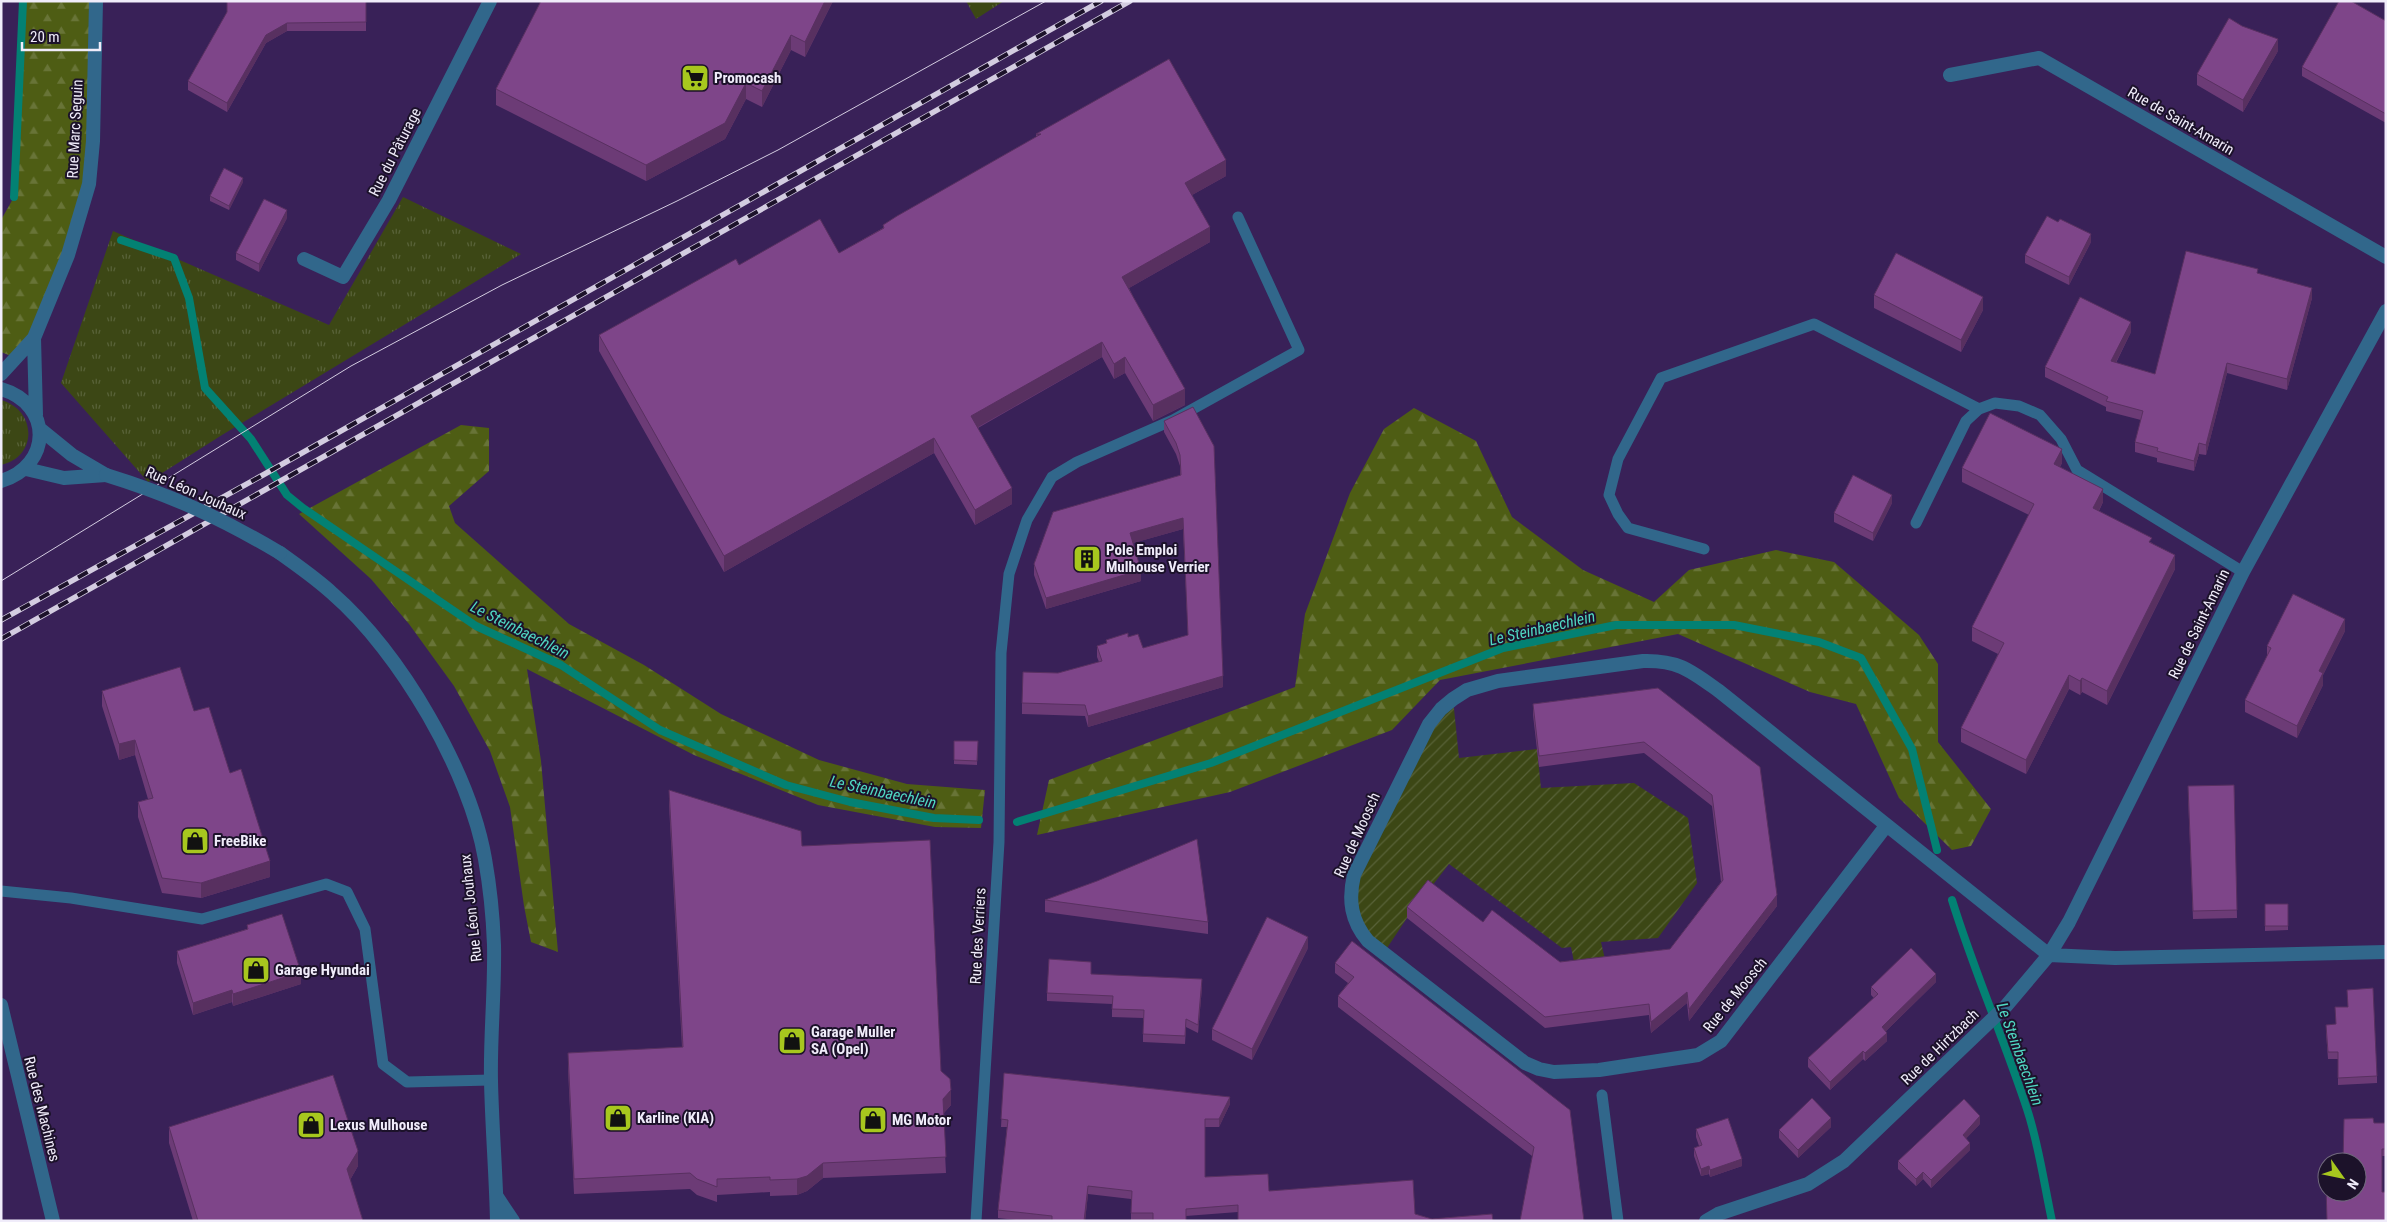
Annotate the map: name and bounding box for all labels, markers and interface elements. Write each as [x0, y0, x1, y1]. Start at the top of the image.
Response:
scale bar [22, 20, 100, 52]
text: 20 m [30, 28, 60, 46]
supermarket icon: Promocash [680, 63, 710, 93]
place label: Promocash [714, 69, 781, 87]
street label: Rue Marc Seguin [63, 79, 87, 179]
street label: Rue de Saint-Amarin [2125, 83, 2237, 159]
street label: Rue du Pâturage [365, 105, 425, 199]
street label: Rue Léon Jouhaux [143, 463, 250, 523]
place label: Pole Emploi Mulhouse Verrier [1106, 541, 1210, 576]
building icon: Pole Emploi Mulhouse Verrier [1072, 544, 1102, 574]
street label: Rue de Saint-Amarin [2165, 566, 2233, 682]
water label: Le Steinbaechlein [467, 597, 573, 663]
water label: Le Steinbaechlein [1487, 607, 1597, 649]
water label: Le Steinbaechlein [828, 771, 938, 813]
street label: Rue de Moosch [1330, 790, 1384, 880]
shop icon: FreeBike [180, 826, 210, 856]
place label: FreeBike [214, 832, 267, 850]
street label: Rue Léon Jouhaux [456, 853, 486, 963]
street label: Rue des Verriers [966, 887, 990, 985]
street label: Rue de Moosch [1699, 954, 1771, 1036]
shop icon: Garage Hyundai [241, 955, 271, 985]
place label: Garage Hyundai [275, 961, 370, 979]
water label: Le Steinbaechlein [1993, 1000, 2047, 1108]
street label: Rue de Hirtzbach [1897, 1005, 1983, 1089]
place label: Garage Muller SA (Opel) [811, 1023, 895, 1058]
shop icon: Garage Muller SA (Opel) [777, 1026, 807, 1056]
street label: Rue des Machines [20, 1055, 64, 1164]
shop icon: Karline (KIA) [603, 1103, 633, 1133]
shop icon: MG Motor [858, 1105, 888, 1135]
place label: Karline (KIA) [637, 1109, 714, 1127]
shop icon: Lexus Mulhouse [296, 1110, 326, 1140]
place label: MG Motor [892, 1111, 951, 1129]
place label: Lexus Mulhouse [330, 1116, 428, 1134]
north arrow [2317, 1152, 2367, 1202]
text: N [2344, 1176, 2362, 1192]

